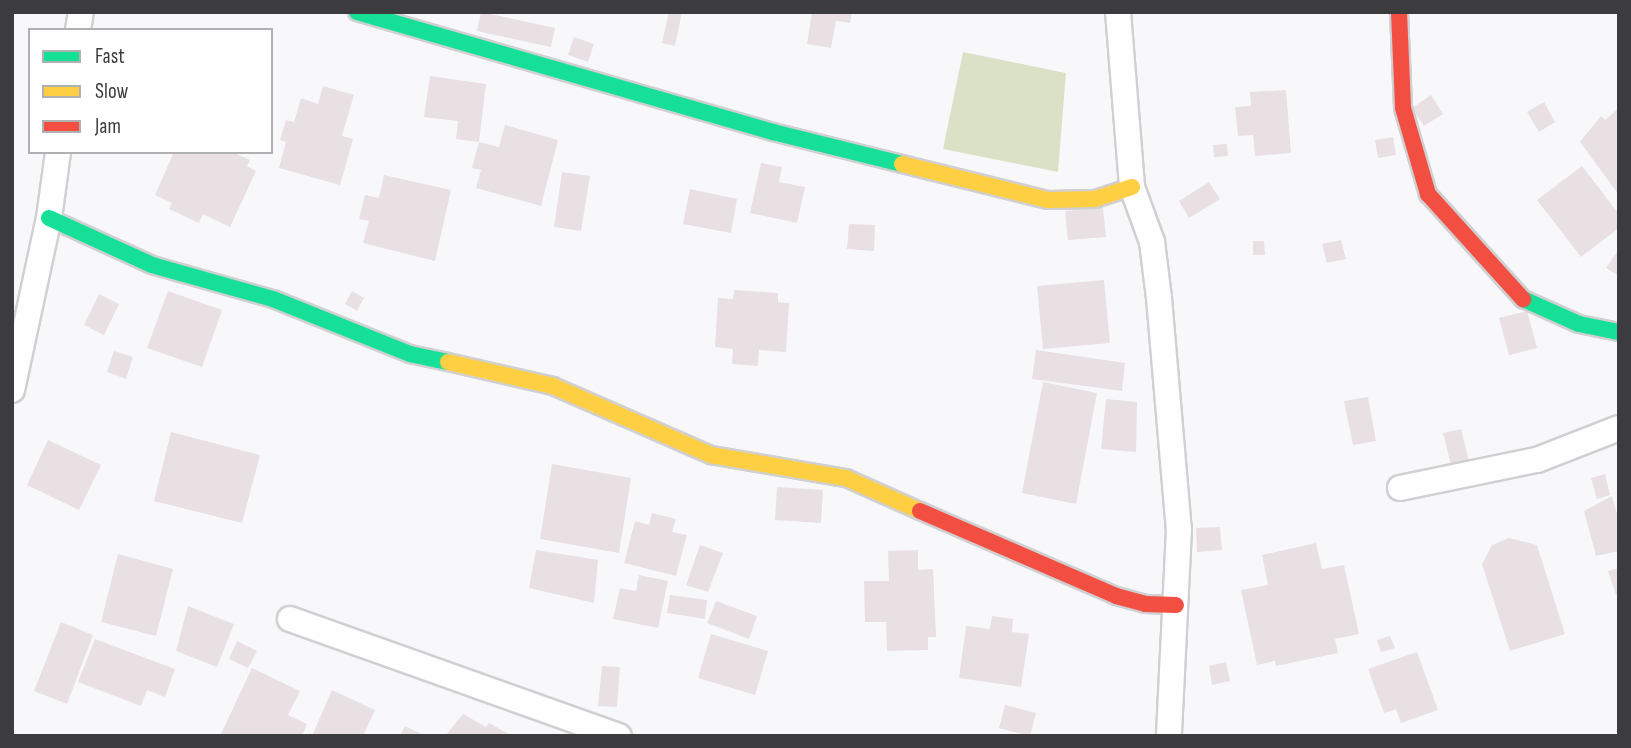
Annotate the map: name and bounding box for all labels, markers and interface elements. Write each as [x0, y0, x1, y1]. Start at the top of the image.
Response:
legend [28, 28, 273, 154]
text: Fast [95, 44, 125, 69]
text: Slow [95, 79, 128, 104]
text: Jam [95, 114, 121, 139]

